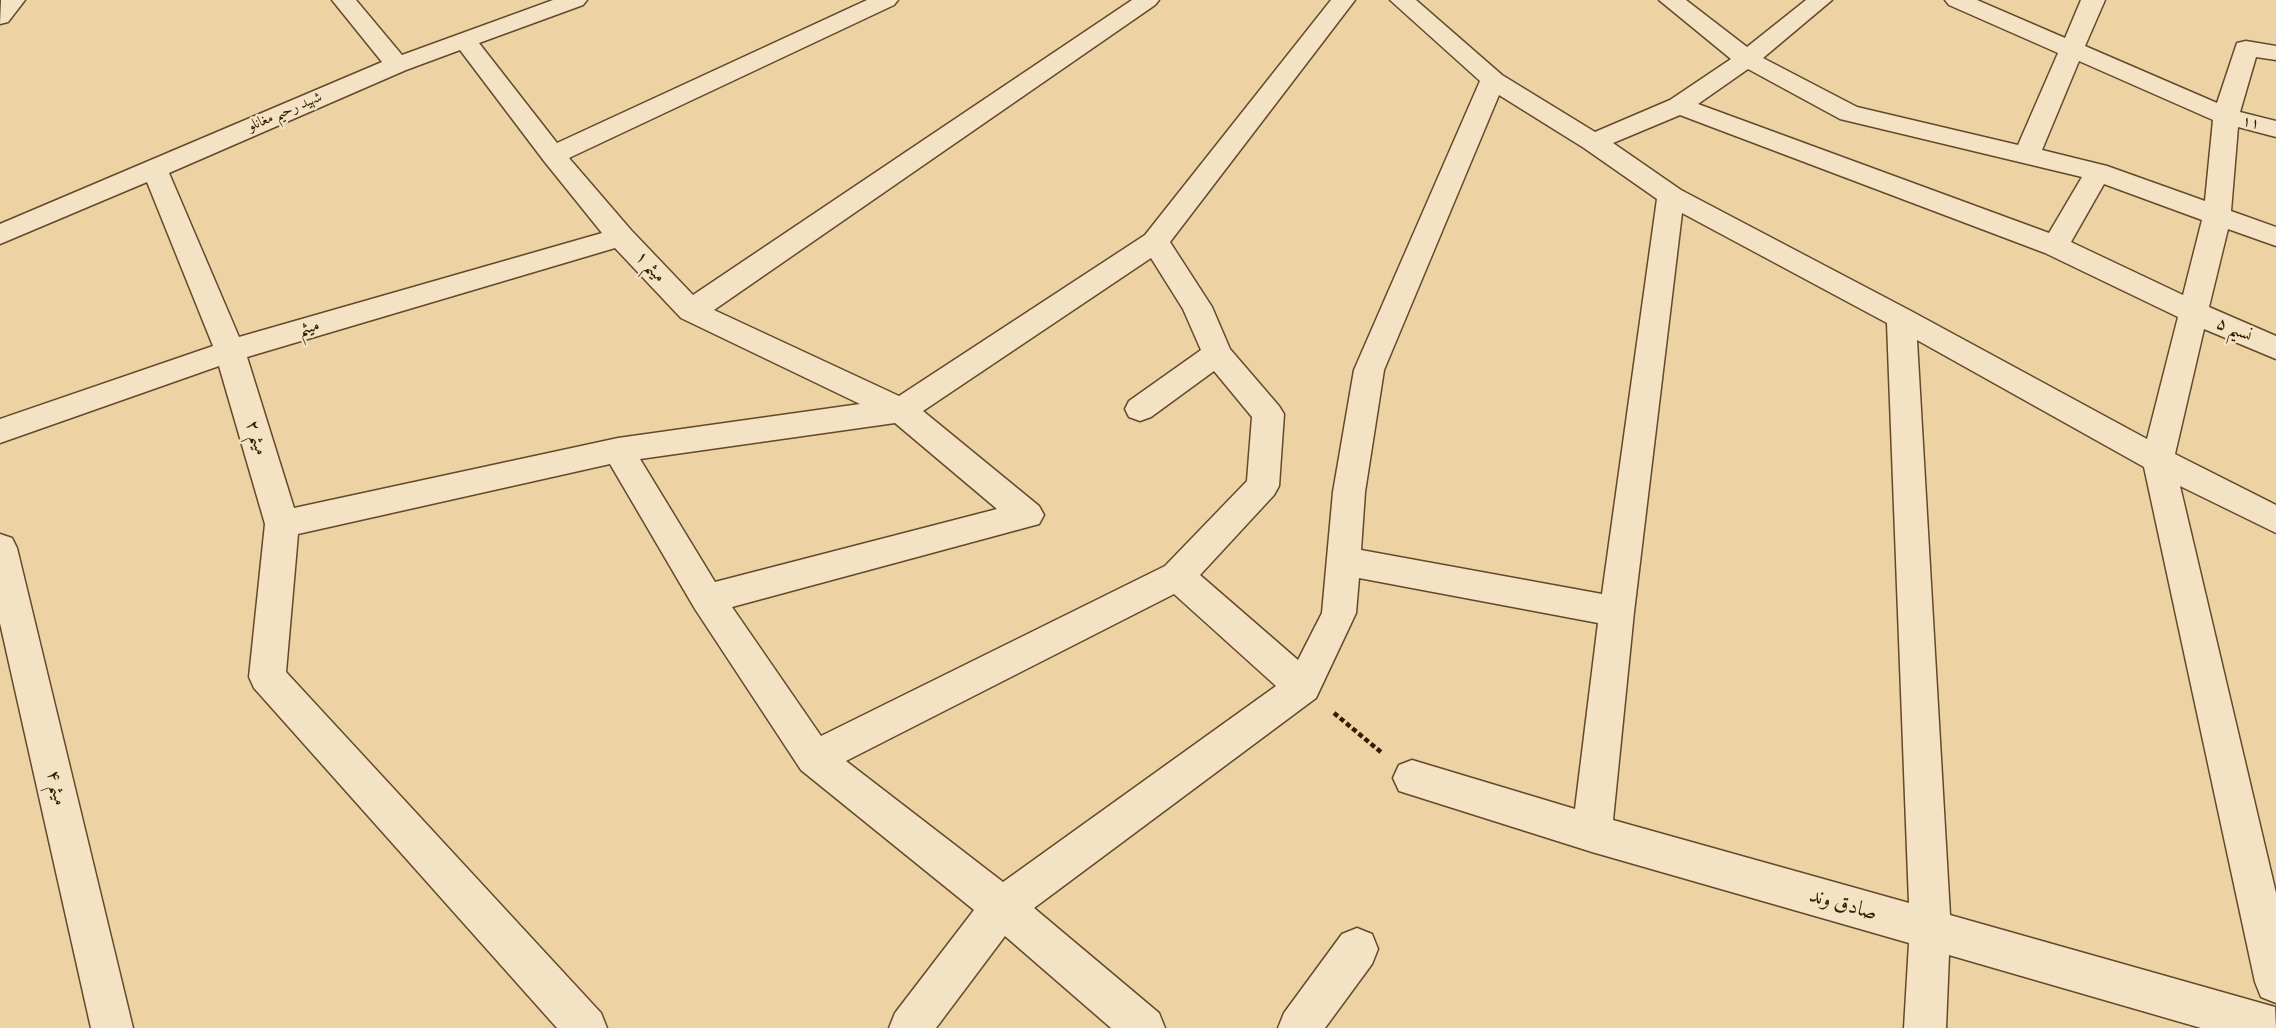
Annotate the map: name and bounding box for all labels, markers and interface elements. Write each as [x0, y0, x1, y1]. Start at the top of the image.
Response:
street label: شهید رحیم مغانلو [245, 88, 325, 136]
street label: ۱۱ [2240, 112, 2262, 134]
street label: ۱ میثم [630, 247, 670, 287]
street label: نسیم ۵ [2213, 313, 2255, 347]
street label: میثم [296, 315, 322, 341]
street label: ۲ میثم [240, 418, 272, 458]
street label: ۴ میثم [41, 768, 71, 808]
street label: صادق وند [1806, 883, 1880, 927]

